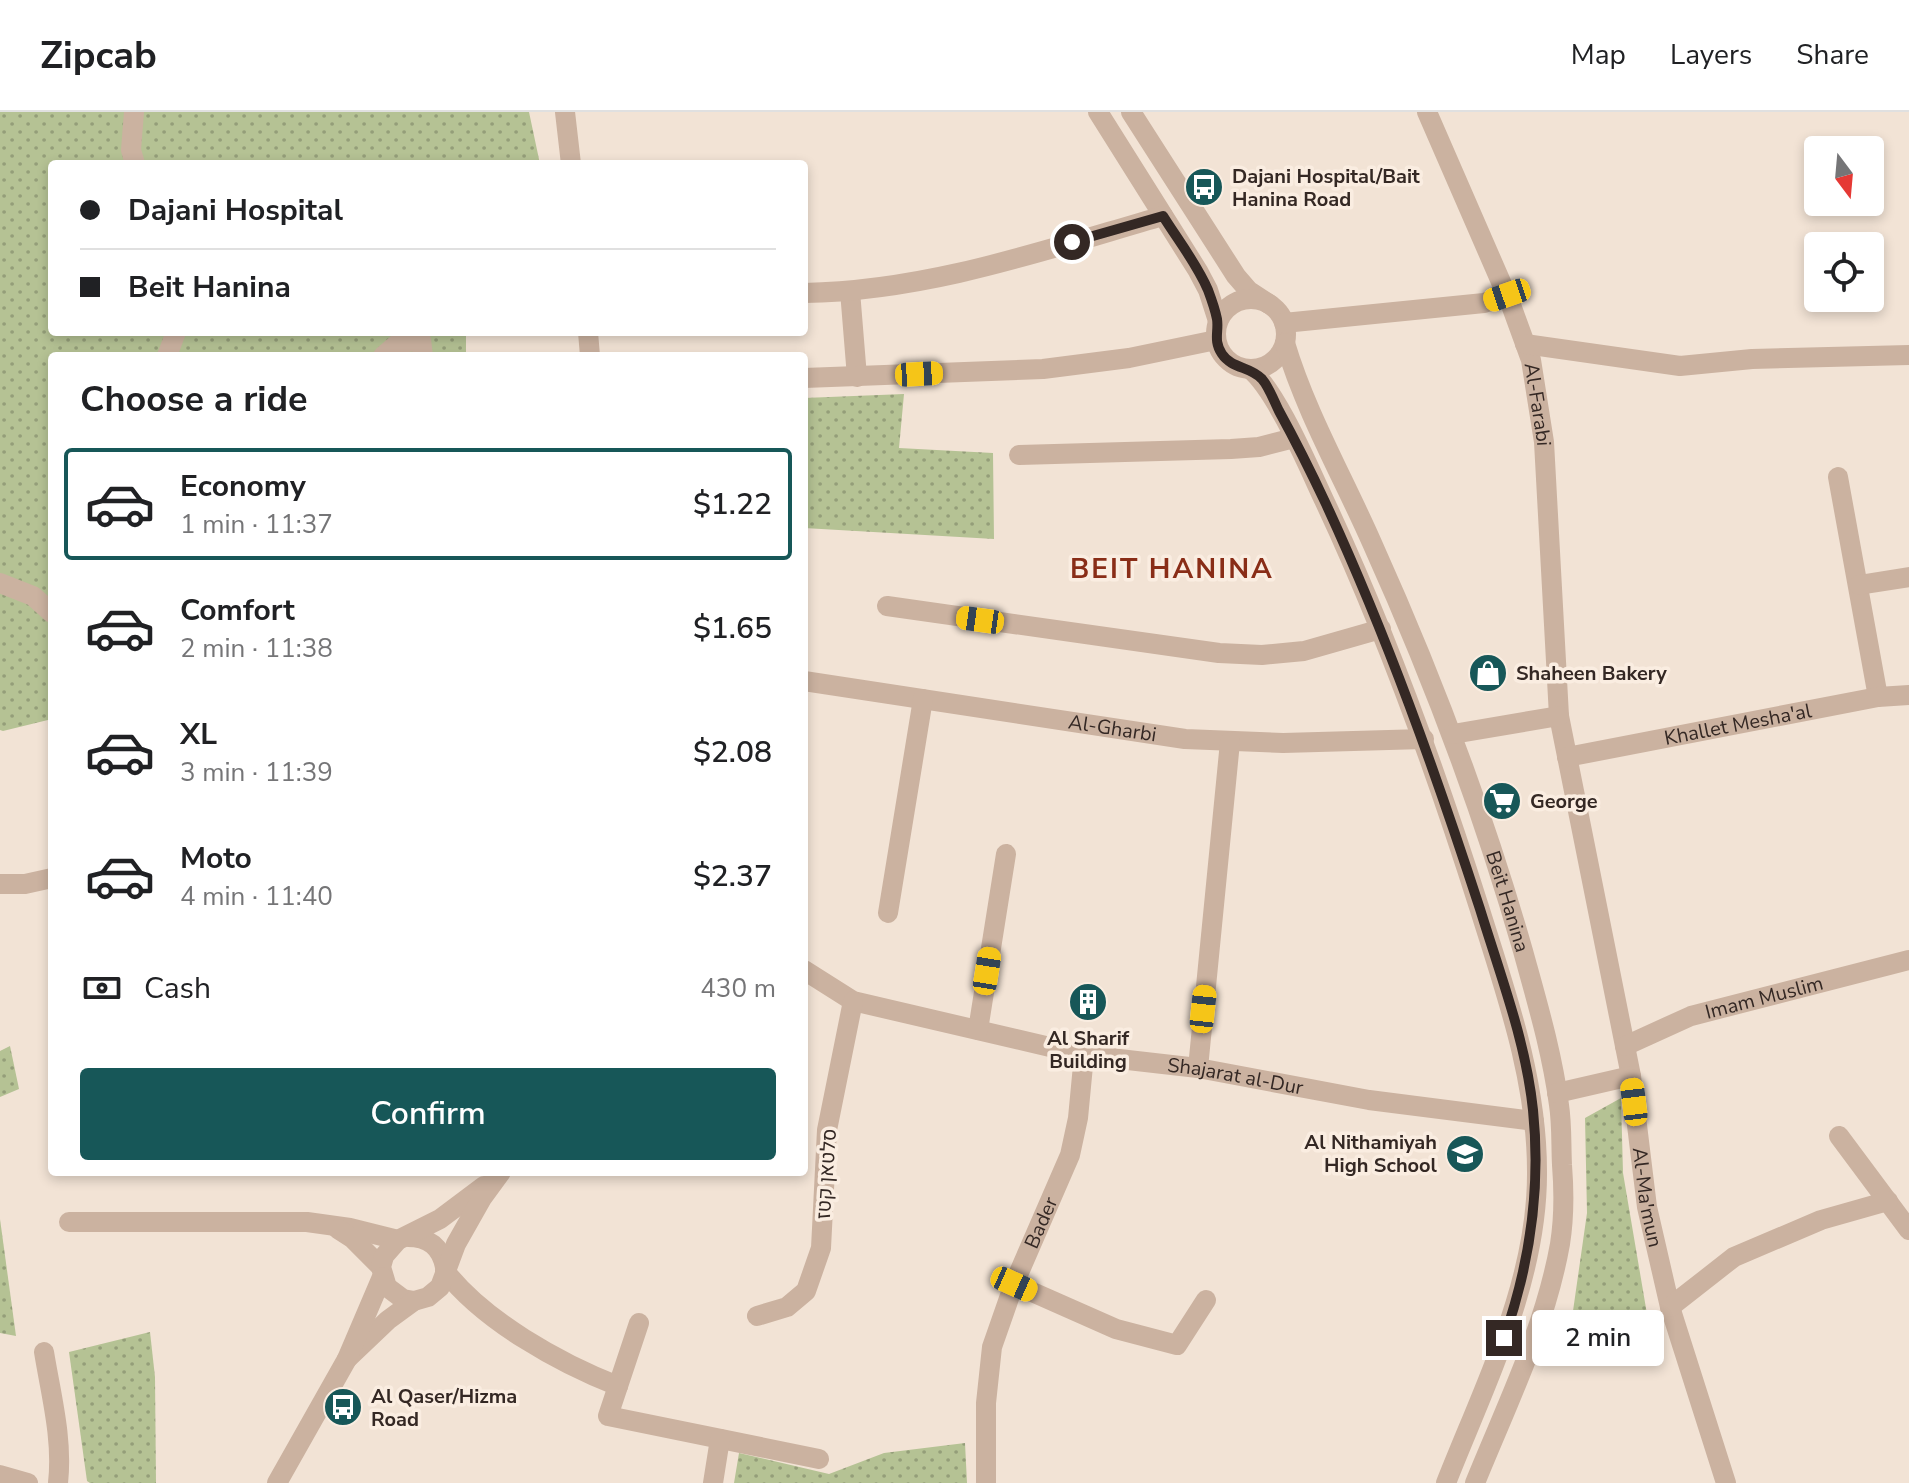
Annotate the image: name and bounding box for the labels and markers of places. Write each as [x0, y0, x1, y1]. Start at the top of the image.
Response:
place label: Dajani Hospital/Bait Hanina Road [1232, 163, 1420, 213]
bus stop icon: Dajani Hospital/Bait Hanina Road [1183, 166, 1225, 208]
shop icon: Shaheen Bakery [1467, 652, 1509, 694]
place label: Shaheen Bakery [1516, 660, 1667, 687]
supermarket icon: George [1481, 780, 1523, 822]
place label: George [1530, 788, 1598, 815]
building icon: Al Sharif Building [1067, 981, 1109, 1023]
place label: Al Sharif Building [1047, 1025, 1130, 1075]
place label: Al Nithamiyah High School [1304, 1129, 1438, 1179]
school or university icon: Al Nithamiyah High School [1444, 1133, 1486, 1175]
place label: Al Qaser/Hizma Road [371, 1383, 517, 1433]
bus stop icon: Al Qaser/Hizma Road [322, 1386, 364, 1428]

